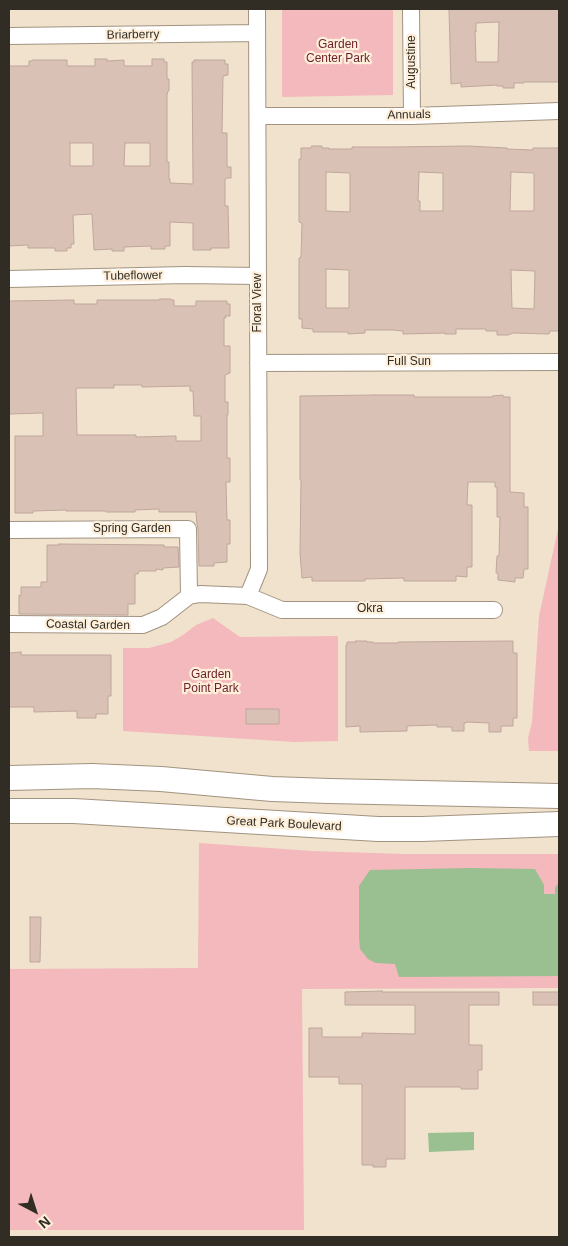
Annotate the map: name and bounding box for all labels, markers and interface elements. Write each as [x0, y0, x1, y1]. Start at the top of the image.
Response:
street label: Briarberry [107, 27, 159, 43]
street label: Augustine [405, 35, 419, 89]
park label: Garden Center Park [306, 38, 370, 66]
street label: Annuals [387, 107, 431, 123]
street label: Tubeflower [103, 268, 163, 284]
street label: Floral View [251, 273, 265, 333]
street label: Full Sun [387, 355, 431, 369]
street label: Spring Garden [93, 522, 171, 536]
street label: Okra [357, 602, 383, 616]
street label: Coastal Garden [46, 617, 130, 633]
park label: Garden Point Park [183, 668, 239, 696]
street label: Great Park Boulevard [226, 814, 342, 834]
north arrow [10, 1186, 60, 1236]
text: N [36, 1213, 54, 1232]

